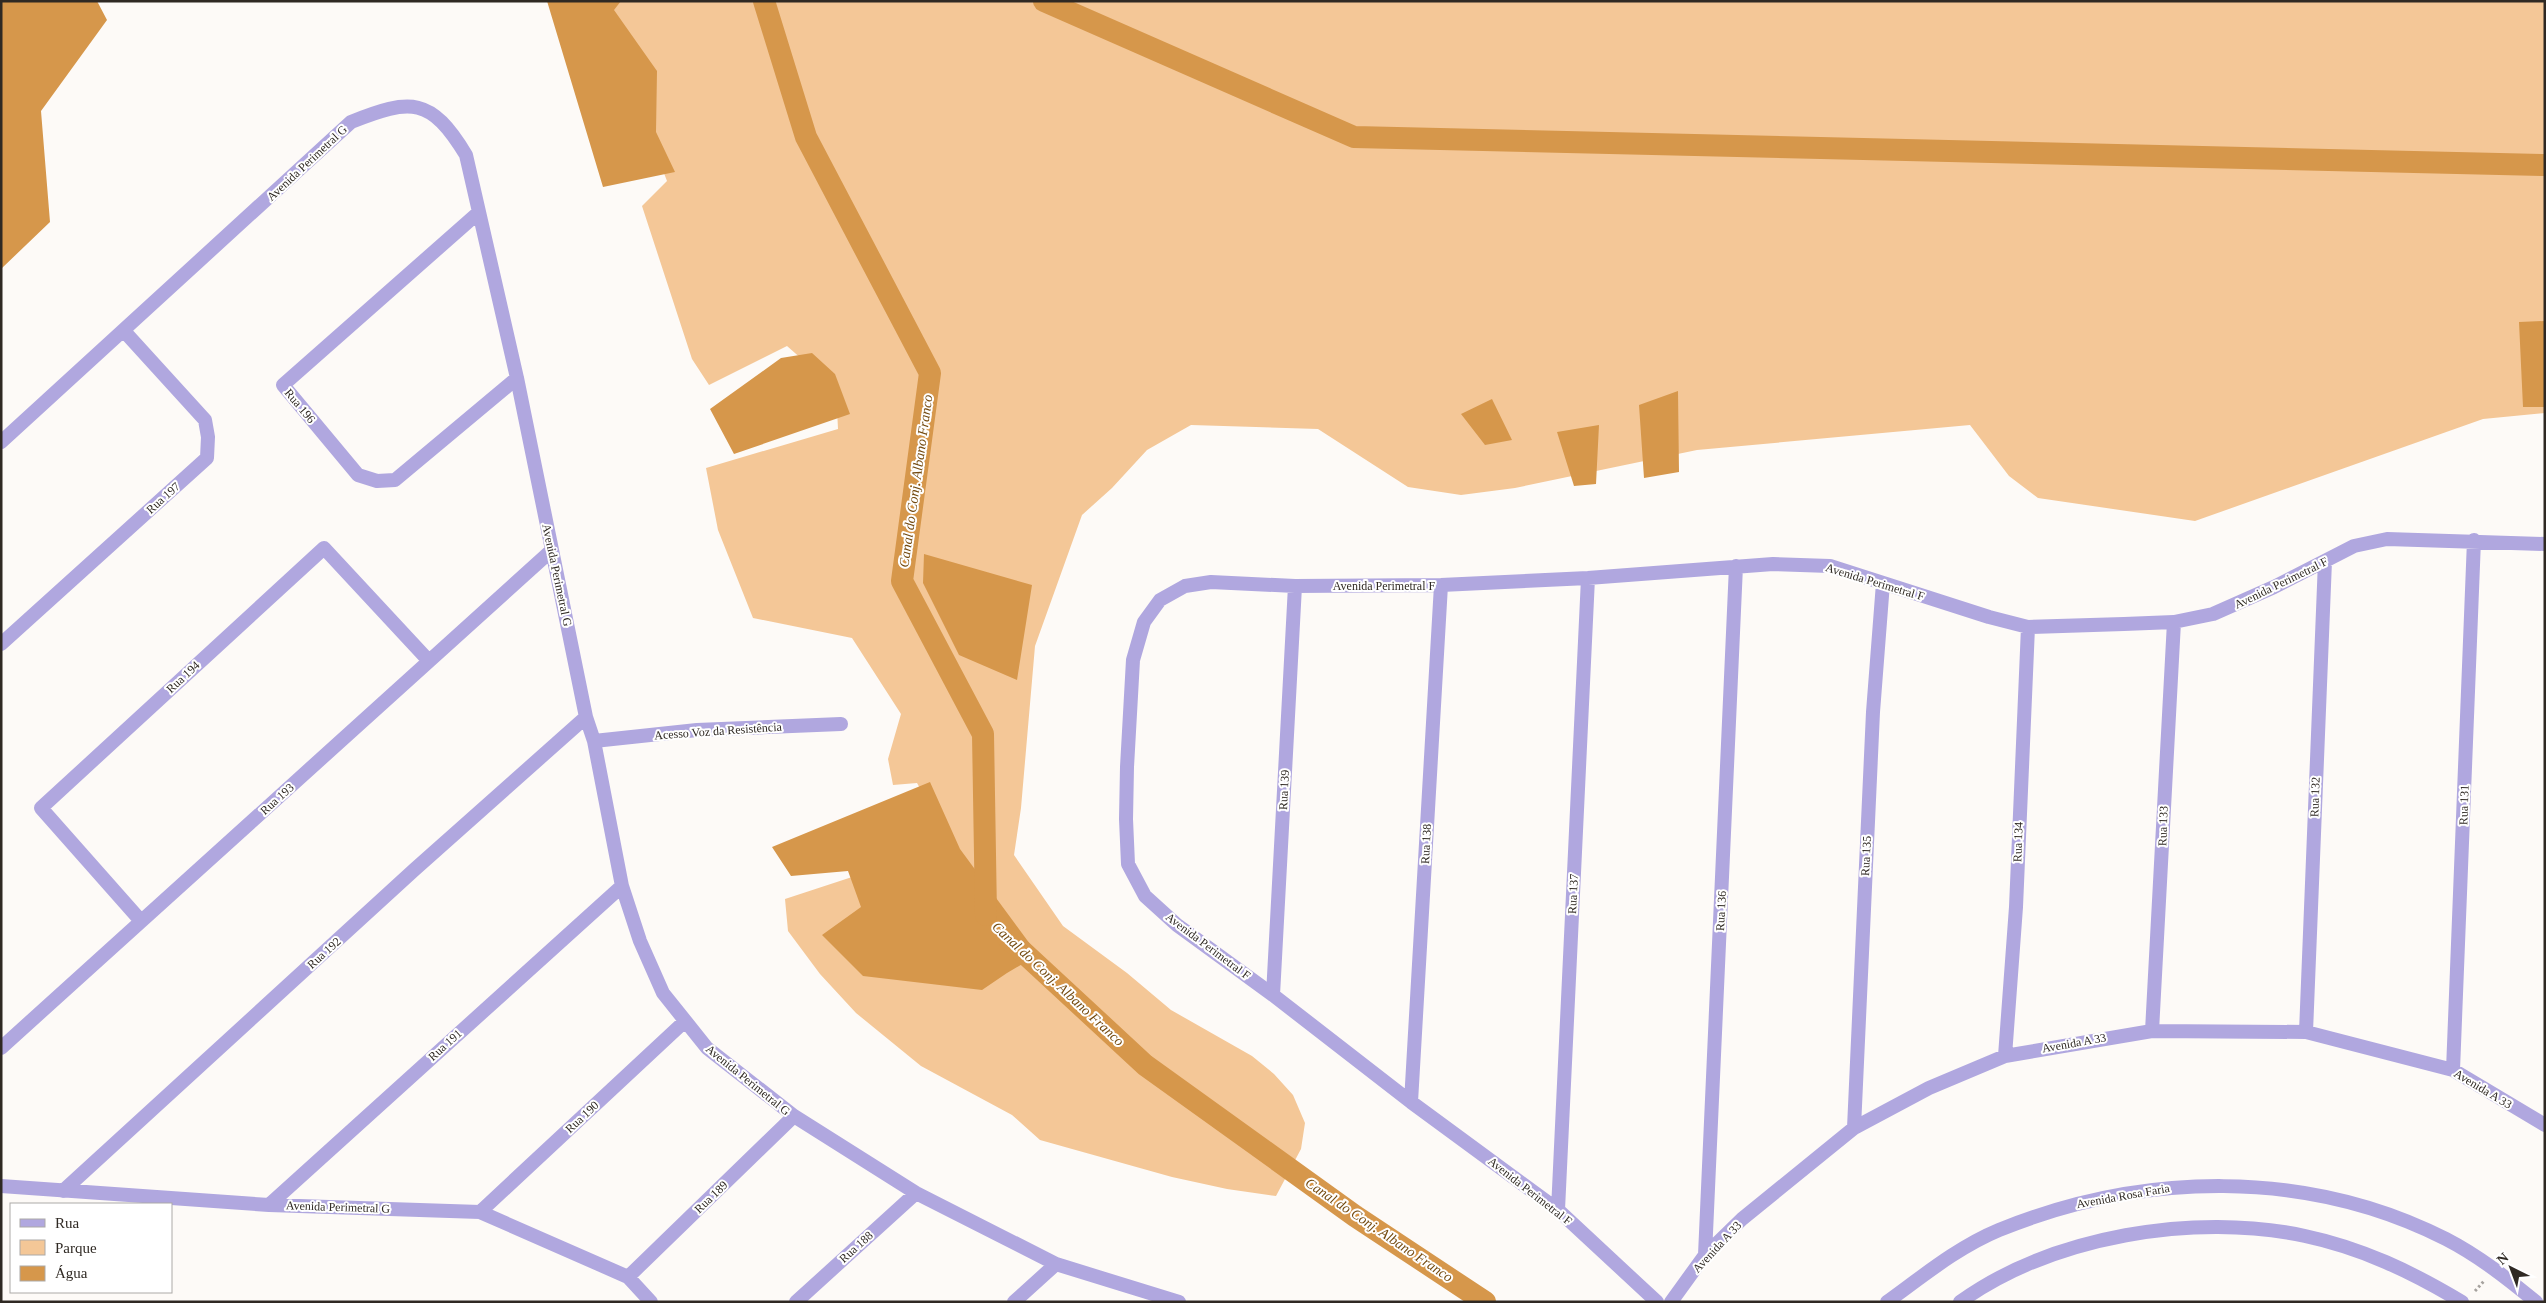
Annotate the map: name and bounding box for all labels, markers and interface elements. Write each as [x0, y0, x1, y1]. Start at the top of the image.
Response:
street label: Avenida Perimetral G [264, 122, 350, 204]
street label: Rua 196 [282, 386, 318, 426]
water label: Canal do Conj. Albano Franco [896, 394, 936, 568]
street label: Rua 197 [143, 479, 183, 517]
street label: Avenida Perimetral G [539, 522, 575, 628]
street label: Avenida Perimetral F [2232, 554, 2330, 612]
street label: Avenida Perimetral F [1824, 560, 1926, 604]
street label: Avenida Perimetral F [1333, 579, 1436, 593]
street label: Rua 194 [163, 658, 203, 696]
street label: Acesso Voz da Resistência [654, 720, 783, 742]
street label: Rua 139 [1276, 769, 1292, 811]
street label: Rua 132 [2307, 777, 2323, 817]
street label: Rua 193 [257, 780, 297, 818]
street label: Rua 131 [2456, 785, 2472, 825]
street label: Rua 133 [2155, 806, 2171, 846]
street label: Rua 134 [2010, 822, 2026, 862]
street label: Rua 138 [1418, 823, 1434, 865]
street label: Rua 135 [1858, 835, 1874, 877]
street label: Rua 137 [1565, 873, 1581, 915]
street label: Rua 136 [1713, 890, 1729, 932]
street label: Avenida Perimetral F [1163, 910, 1253, 983]
water label: Canal do Conj. Albano Franco [989, 919, 1127, 1049]
street label: Rua 192 [304, 934, 344, 972]
street label: Rua 191 [425, 1026, 465, 1064]
street label: Avenida A 33 [2041, 1030, 2107, 1056]
street label: Avenida Perimetral G [703, 1042, 793, 1118]
street label: Avenida A 33 [2451, 1066, 2515, 1112]
street label: Rua 190 [562, 1098, 602, 1136]
street label: Avenida Perimetral F [1485, 1154, 1575, 1228]
water label: Canal do Conj. Albano Franco [1303, 1175, 1455, 1285]
street label: Rua 189 [692, 1178, 730, 1216]
street label: Avenida Rosa Faria [2075, 1181, 2171, 1211]
street label: Avenida Perimetral G [286, 1198, 391, 1216]
legend [10, 1203, 172, 1293]
text: Rua [55, 1215, 80, 1231]
street label: Avenida A 33 [1690, 1218, 1744, 1276]
street label: Rua 188 [836, 1228, 876, 1266]
text: Parque [55, 1240, 97, 1256]
north arrow [2486, 1243, 2536, 1293]
text: N [2494, 1250, 2511, 1268]
text: Água [55, 1265, 88, 1281]

